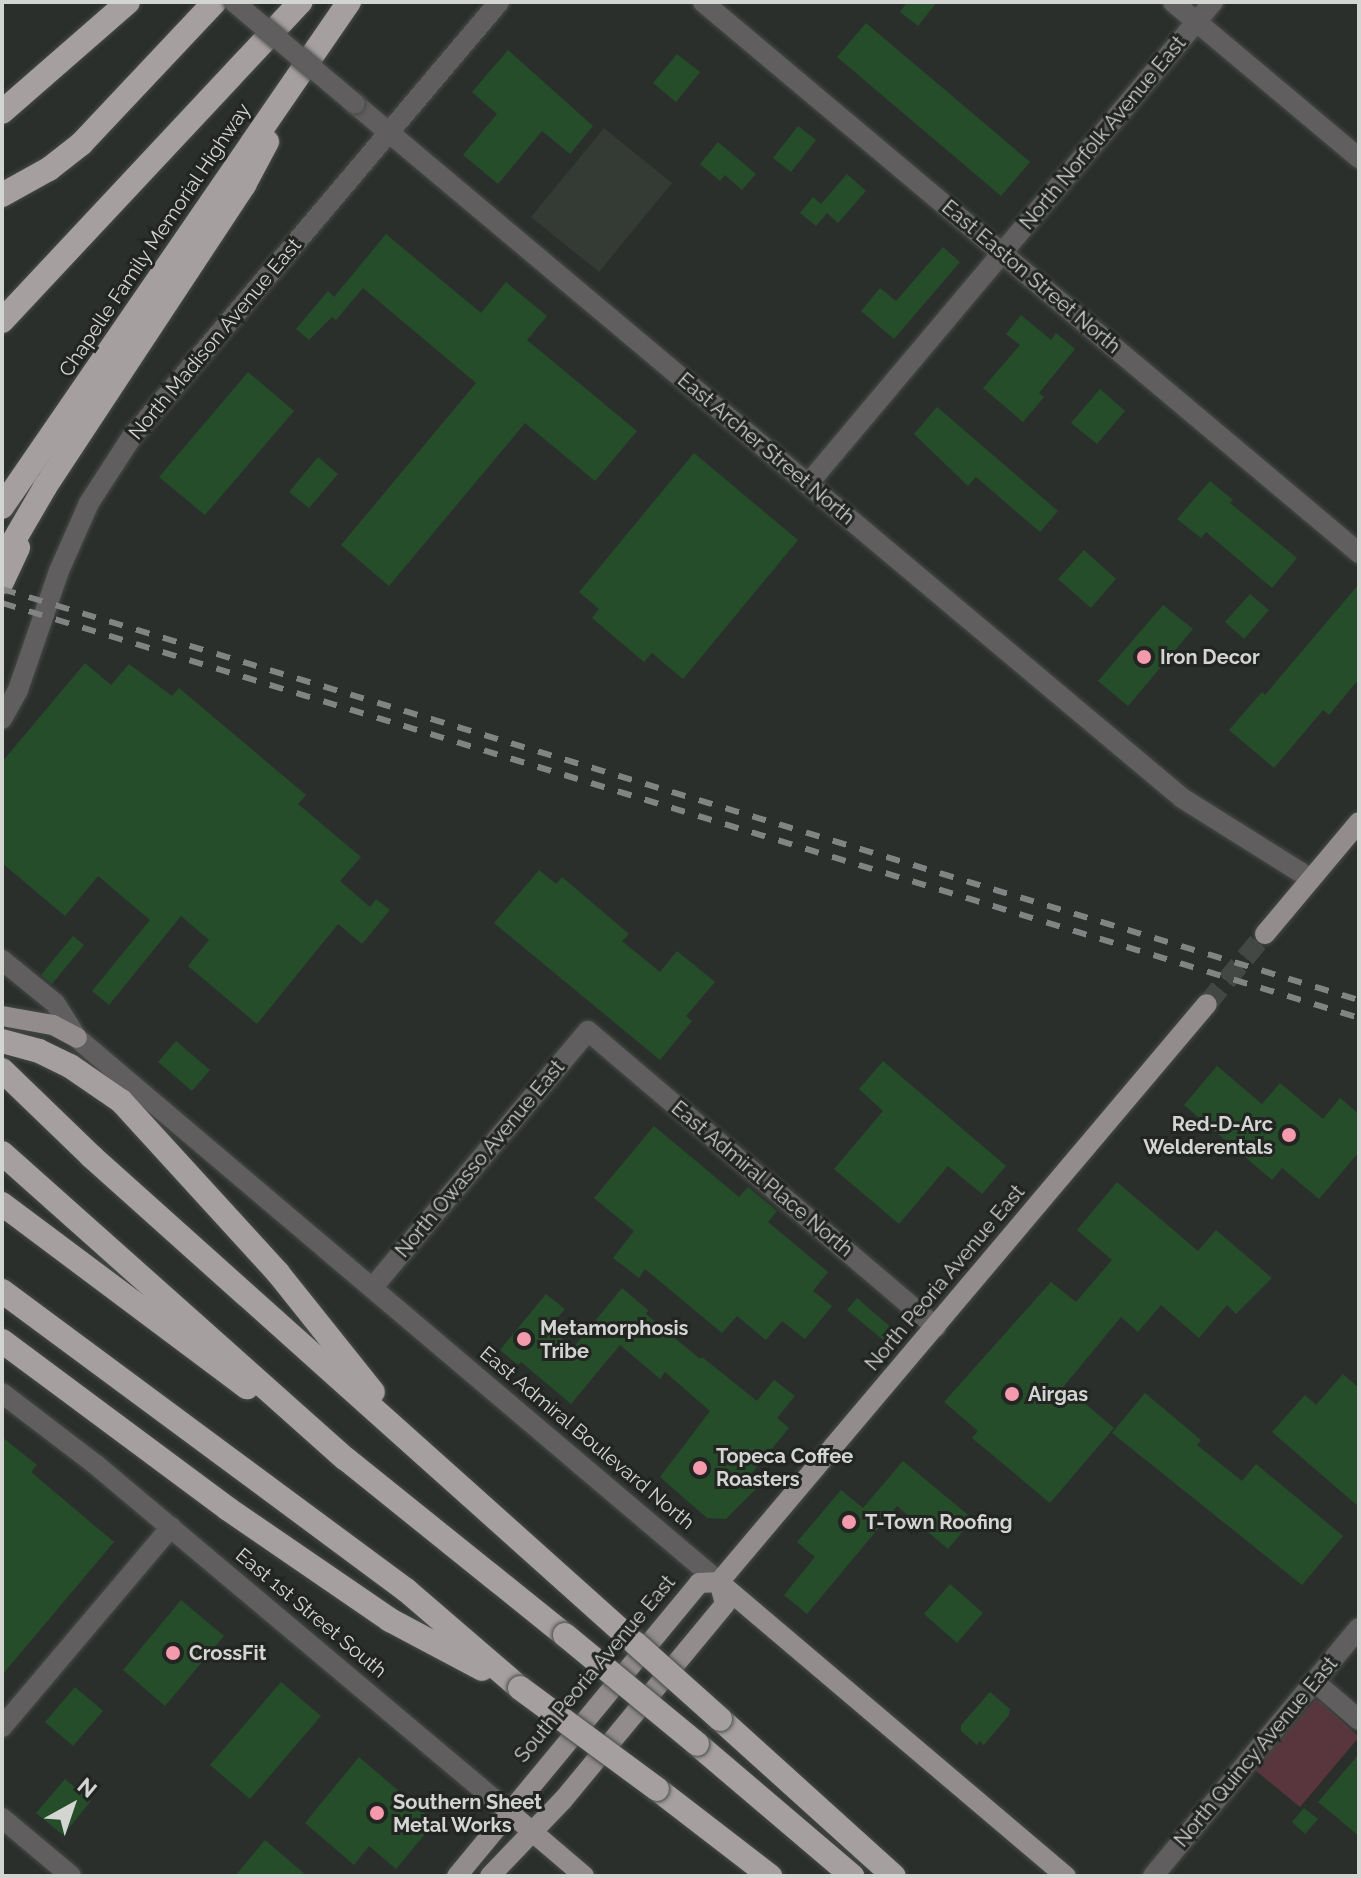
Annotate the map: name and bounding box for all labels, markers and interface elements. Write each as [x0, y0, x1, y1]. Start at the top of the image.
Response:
street label: North Norfolk Avenue East [1015, 31, 1191, 235]
street label: Chapelle Family Memorial Highway [54, 98, 256, 382]
street label: East Easton Street North [937, 195, 1125, 359]
street label: North Madison Avenue East [124, 233, 306, 445]
street label: East Archer Street North [672, 368, 860, 530]
place label: Iron Decor [1160, 645, 1260, 669]
marker: Iron Decor [1135, 648, 1153, 666]
street label: North Owasso Avenue East [390, 1055, 570, 1263]
street label: East Admiral Place North [666, 1096, 858, 1262]
place label: Red-D-Arc Welderentals [1143, 1112, 1273, 1159]
marker: Red-D-Arc Welderentals [1280, 1126, 1298, 1144]
street label: North Peoria Avenue East [860, 1180, 1030, 1376]
place label: Metamorphosis Tribe [540, 1316, 688, 1363]
marker: Metamorphosis Tribe [515, 1330, 533, 1348]
street label: East Admiral Boulevard North [475, 1341, 699, 1535]
place label: Airgas [1028, 1382, 1088, 1406]
marker: Airgas [1003, 1385, 1021, 1403]
place label: Topeca Coffee Roasters [716, 1444, 853, 1491]
marker: Topeca Coffee Roasters [691, 1459, 709, 1477]
place label: T-Town Roofing [865, 1510, 1013, 1534]
marker: T-Town Roofing [840, 1513, 858, 1531]
street label: East 1st Street South [231, 1543, 391, 1683]
street label: South Peoria Avenue East [510, 1570, 680, 1768]
place label: CrossFit [189, 1641, 266, 1665]
marker: CrossFit [164, 1644, 182, 1662]
street label: North Quincy Avenue East [1169, 1652, 1343, 1852]
north arrow [32, 1766, 112, 1846]
text: N [73, 1772, 102, 1803]
place label: Southern Sheet Metal Works [393, 1790, 542, 1837]
marker: Southern Sheet Metal Works [368, 1804, 386, 1822]

